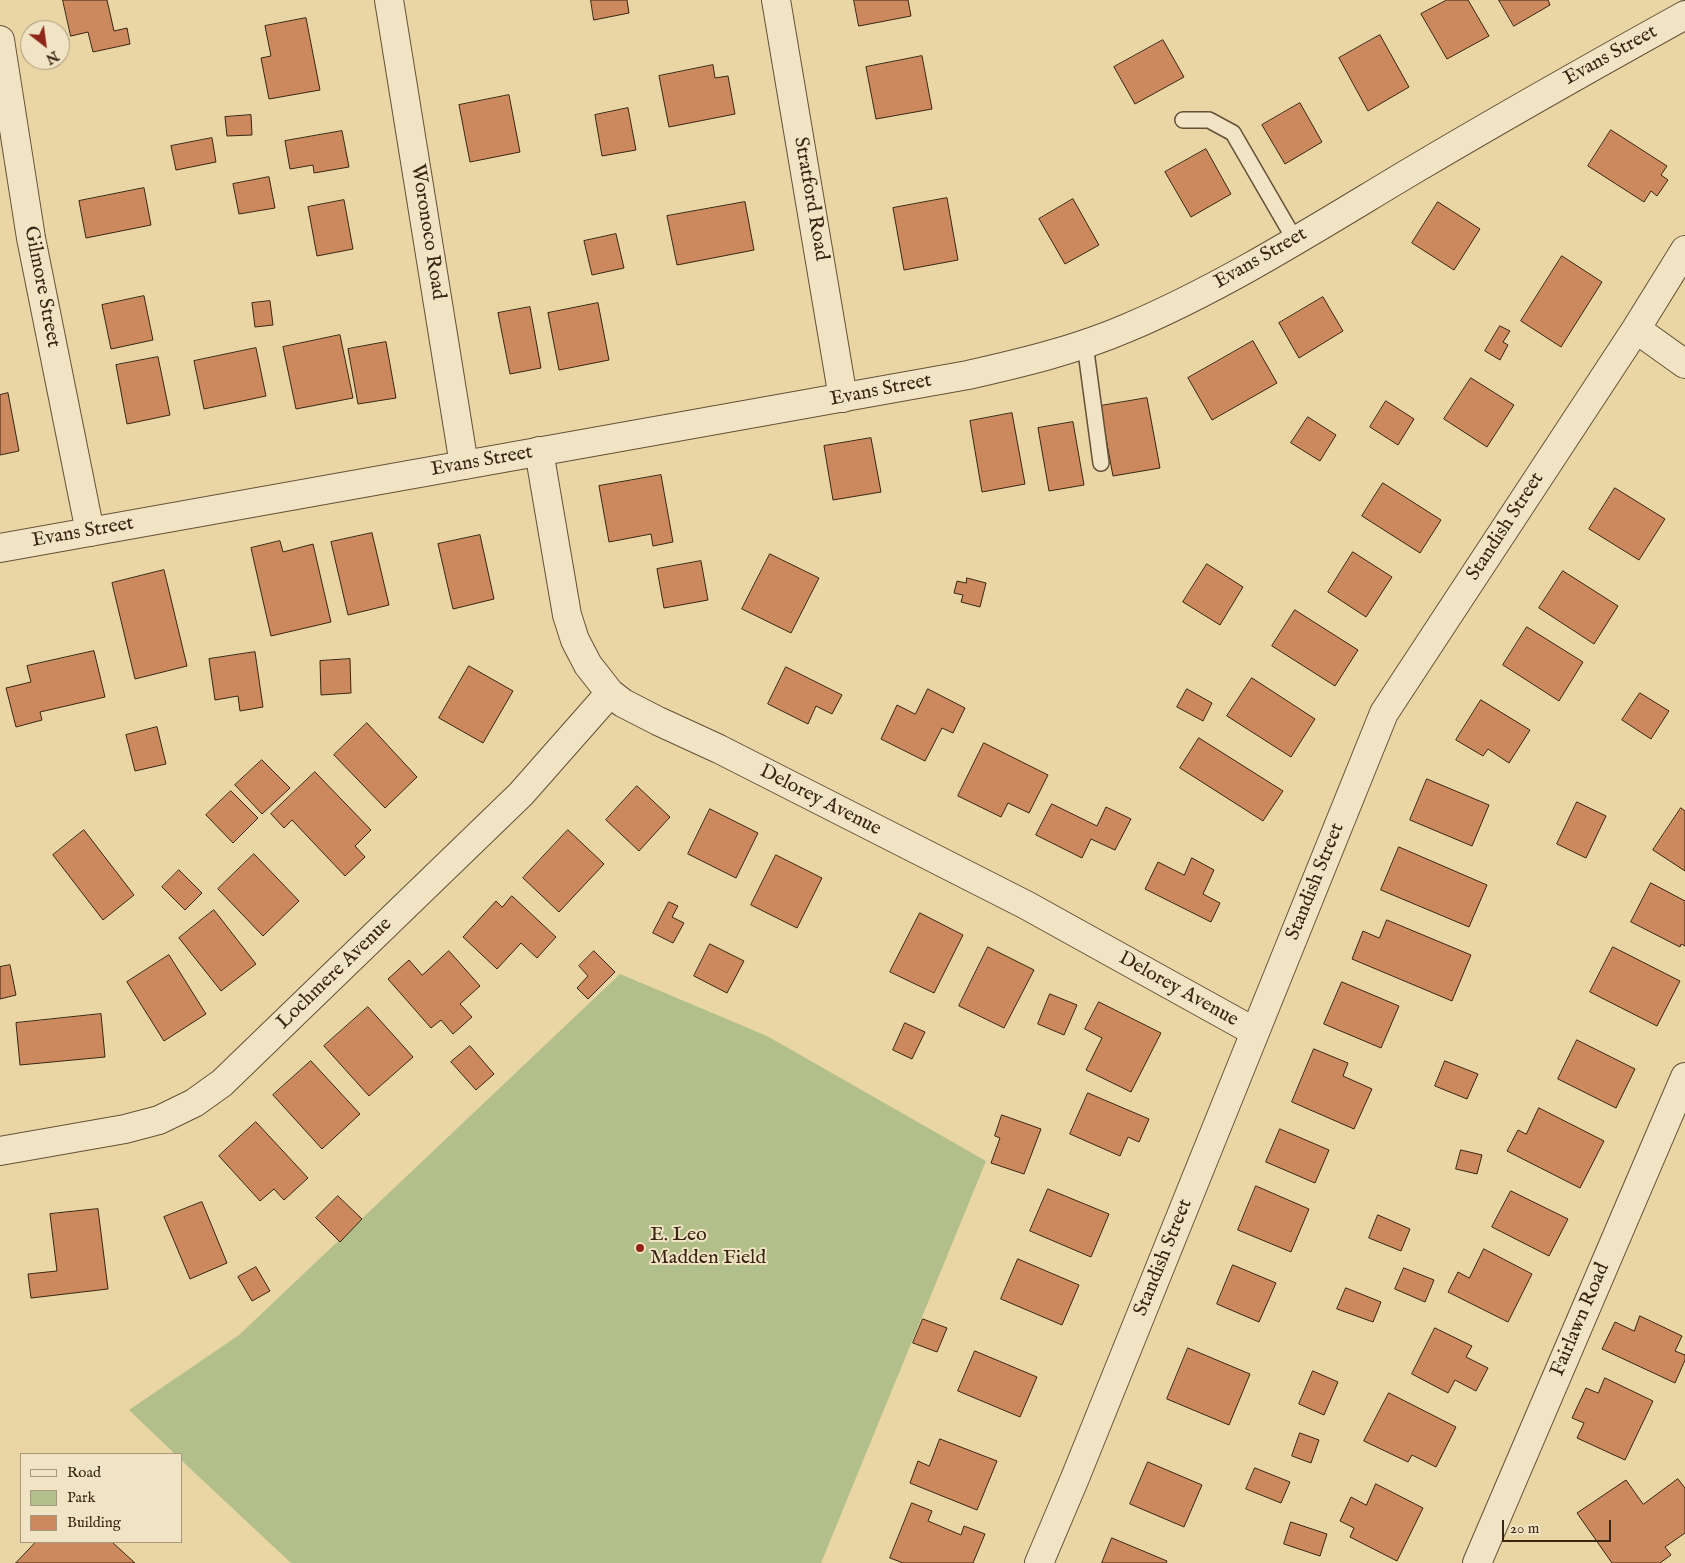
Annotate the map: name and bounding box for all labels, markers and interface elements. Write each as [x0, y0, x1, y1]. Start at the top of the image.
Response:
north arrow [20, 20, 70, 70]
street label: Evans Street [1560, 21, 1662, 91]
text: N [42, 46, 62, 68]
street label: Stratford Road [787, 135, 833, 263]
street label: Woronoco Road [404, 162, 450, 302]
street label: Evans Street [1210, 223, 1312, 295]
street label: Gilmore Street [17, 224, 65, 350]
street label: Evans Street [828, 369, 934, 413]
street label: Evans Street [429, 441, 535, 483]
street label: Standish Street [1462, 468, 1550, 586]
street label: Evans Street [30, 512, 136, 554]
street label: Delorey Avenue [755, 760, 885, 842]
street label: Standish Street [1282, 820, 1350, 944]
street label: Lochmere Avenue [272, 913, 398, 1035]
street label: Delorey Avenue [1114, 947, 1242, 1033]
street label: Standish Street [1130, 1196, 1198, 1320]
place label: E. Leo Madden Field [650, 1224, 766, 1271]
marker: E. Leo Madden Field [634, 1242, 646, 1254]
street label: Fairlawn Road [1546, 1260, 1616, 1380]
legend [20, 1453, 182, 1543]
text: Road [67, 1463, 101, 1482]
text: Park [67, 1488, 96, 1507]
scale bar [1505, 1510, 1614, 1542]
text: Building [67, 1513, 121, 1532]
text: 20 m [1510, 1519, 1539, 1538]

